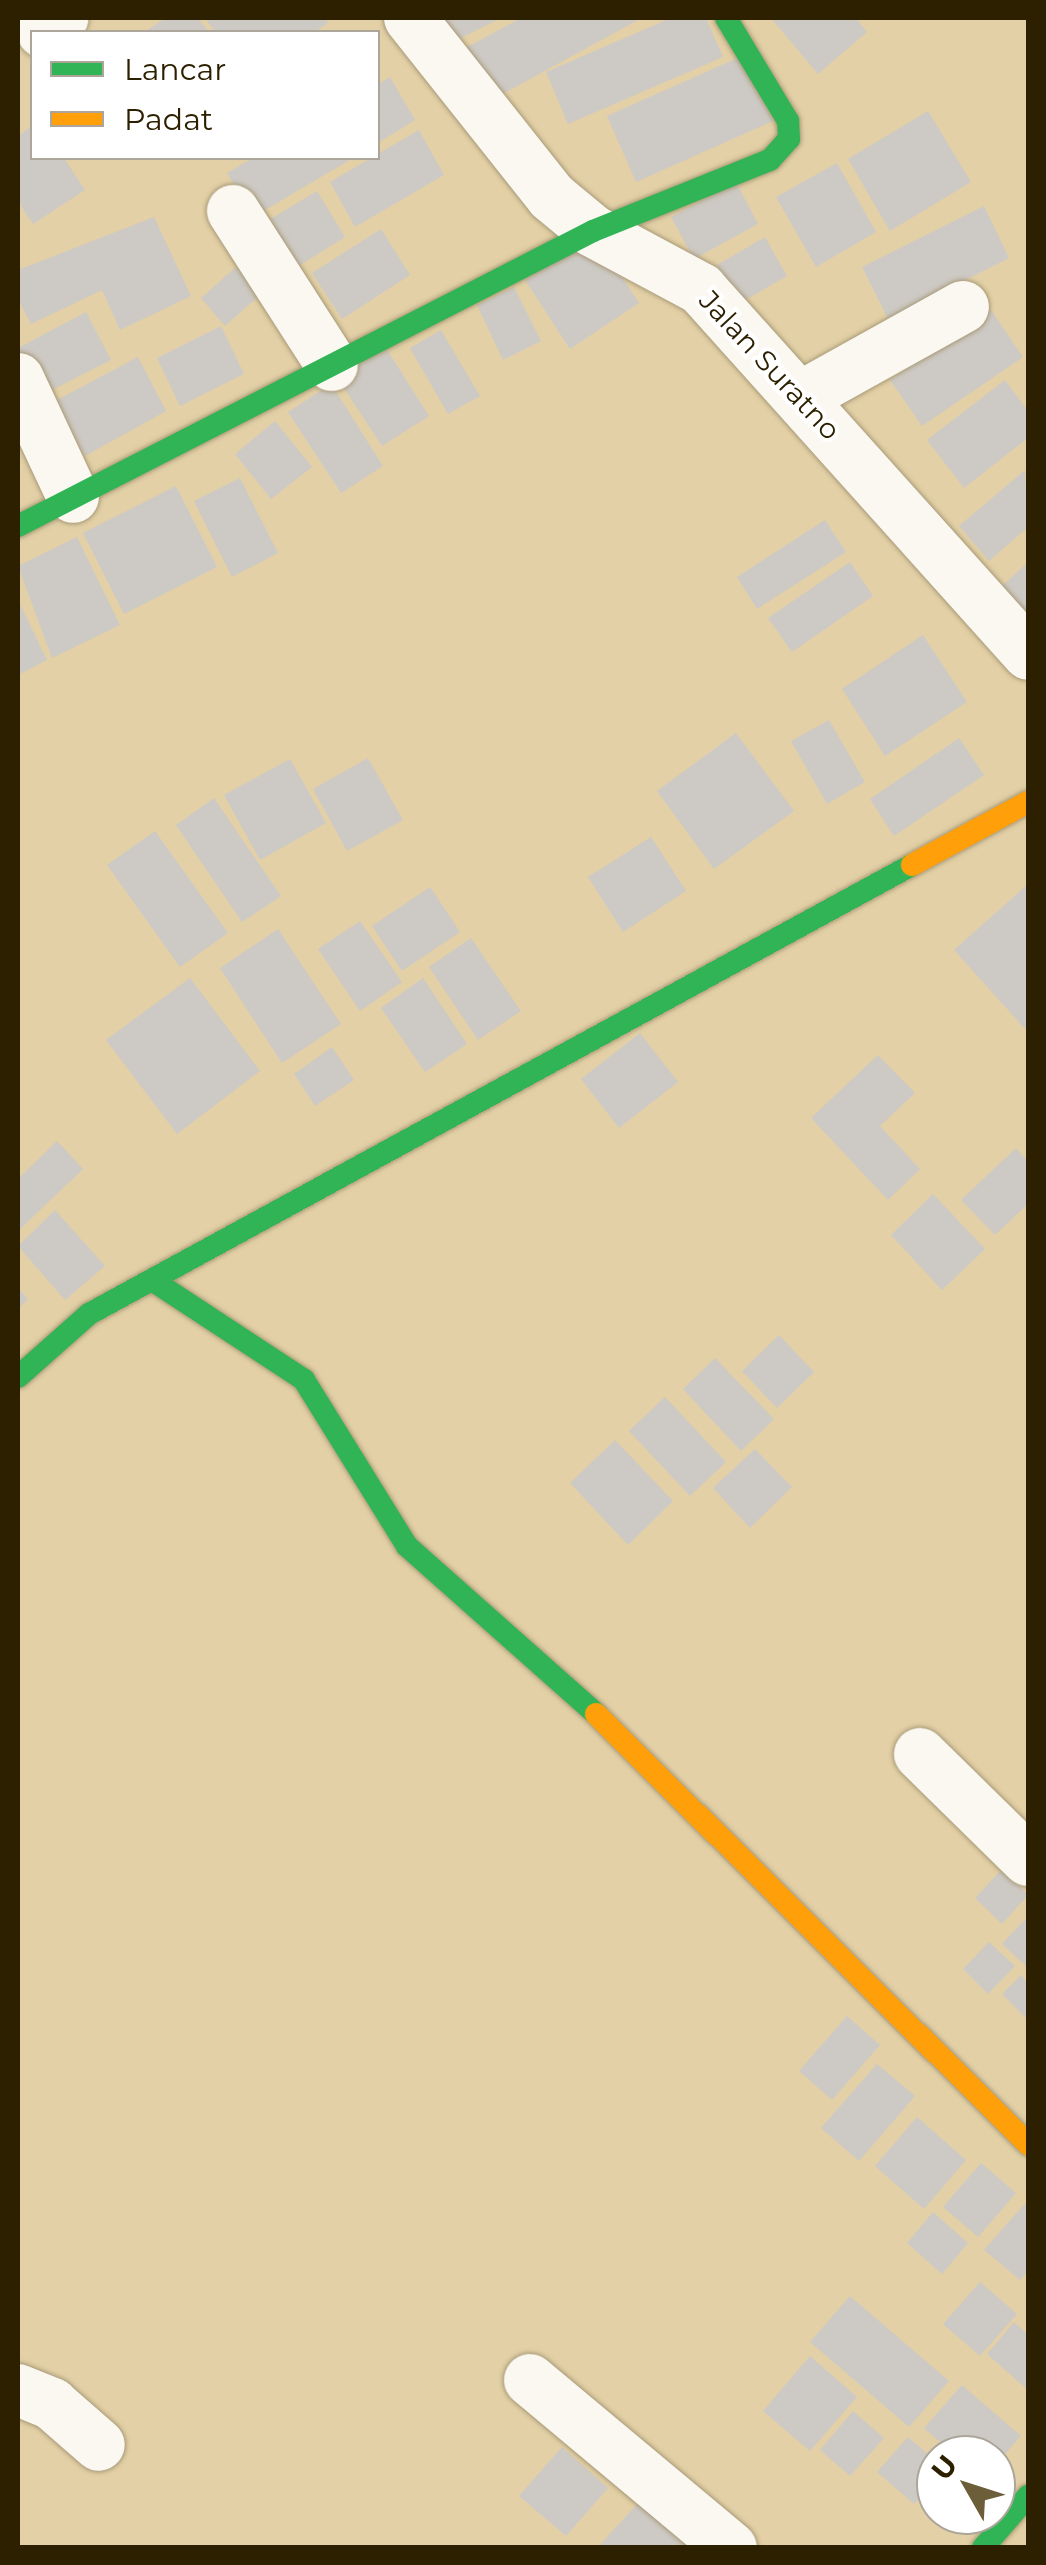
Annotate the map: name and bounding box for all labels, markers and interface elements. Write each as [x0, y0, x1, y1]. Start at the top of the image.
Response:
legend [30, 30, 380, 160]
text: Lancar [124, 51, 226, 88]
text: Padat [124, 101, 213, 138]
street label: Jalan Suratno [692, 284, 848, 446]
north arrow [916, 2435, 1016, 2535]
text: U [924, 2448, 964, 2487]

